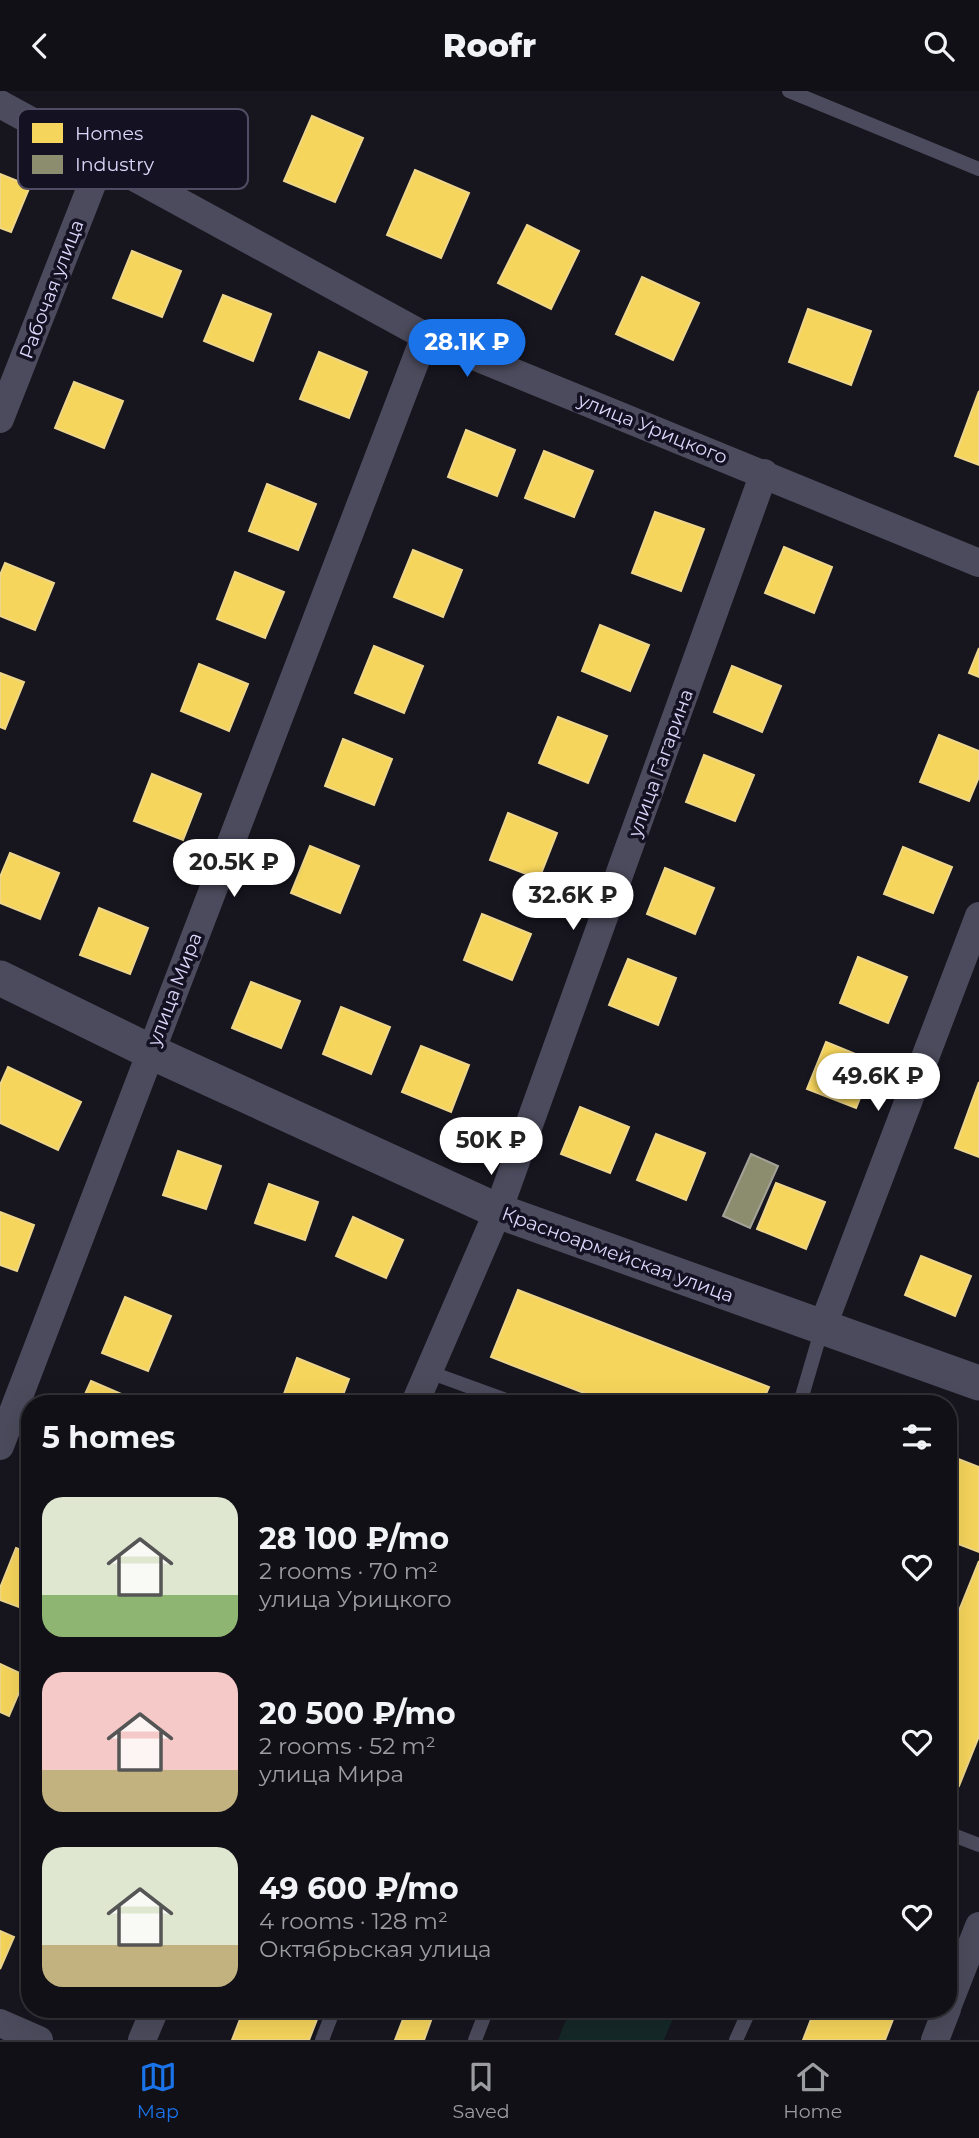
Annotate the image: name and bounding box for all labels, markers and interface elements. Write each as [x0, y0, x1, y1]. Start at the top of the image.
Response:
text: Roofr [443, 26, 536, 65]
icon: back [21, 27, 59, 65]
icon: search [920, 27, 958, 65]
legend [18, 109, 248, 189]
text: Homes [75, 122, 143, 145]
text: Industry [75, 153, 155, 176]
street label: Рабочая улица [14, 216, 89, 362]
pin: 28.1K ₽ [402, 320, 532, 379]
text: 28.1K ₽ [424, 328, 510, 356]
street label: улица Урицкого [574, 388, 731, 469]
street label: улица Гагарина [623, 686, 698, 841]
pin: 20.5K ₽ [169, 839, 299, 899]
text: 20.5K ₽ [189, 848, 279, 876]
pin: 32.6K ₽ [508, 873, 638, 932]
text: 32.6K ₽ [528, 881, 618, 909]
street label: улица Мира [142, 929, 207, 1050]
pin: 49.6K ₽ [813, 1053, 943, 1113]
text: 49.6K ₽ [832, 1062, 924, 1090]
pin: 50K ₽ [442, 1117, 540, 1177]
text: 50K ₽ [456, 1126, 526, 1154]
street label: Красноармейская улица [499, 1202, 737, 1307]
icon: filters [898, 1418, 936, 1456]
text: 5 homes [42, 1419, 175, 1456]
text: 28 100 ₽/mo [259, 1520, 449, 1557]
icon: home [98, 1525, 182, 1609]
icon: heart [898, 1548, 936, 1586]
text: 2 rooms · 70 m² [259, 1557, 438, 1585]
text: улица Урицкого [259, 1585, 452, 1613]
text: 20 500 ₽/mo [259, 1695, 456, 1732]
icon: home [98, 1700, 182, 1784]
icon: heart [898, 1723, 936, 1761]
text: 2 rooms · 52 m² [259, 1732, 436, 1760]
text: улица Мира [259, 1760, 404, 1788]
text: 49 600 ₽/mo [259, 1870, 459, 1907]
icon: home [98, 1875, 182, 1959]
icon: heart [898, 1898, 936, 1936]
text: 4 rooms · 128 m² [259, 1907, 448, 1935]
text: Октябрьская улица [259, 1935, 491, 1963]
tab: Map [137, 2058, 179, 2123]
tab: Saved [453, 2058, 510, 2123]
tab: Home [783, 2058, 842, 2123]

